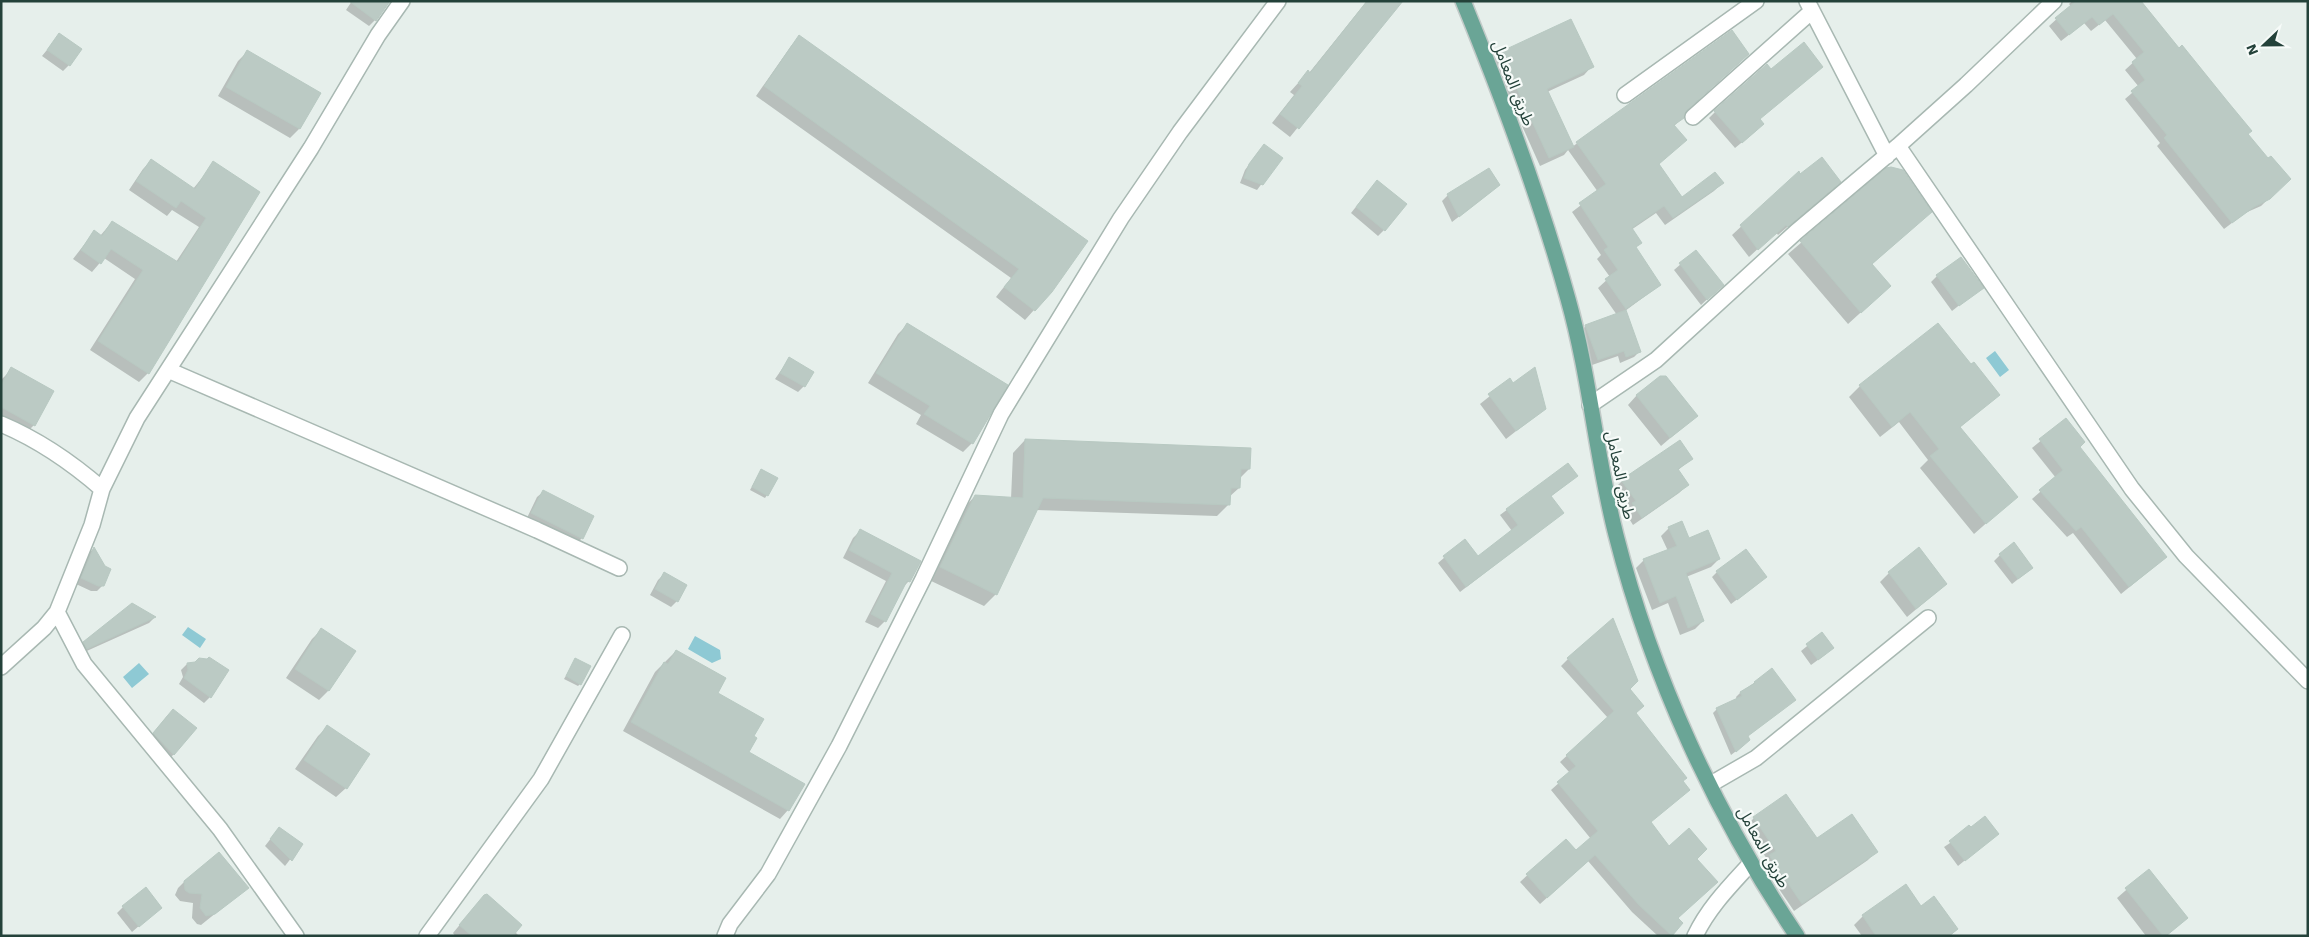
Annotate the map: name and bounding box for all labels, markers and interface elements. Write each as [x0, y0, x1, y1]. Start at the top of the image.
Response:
north arrow [2239, 20, 2289, 70]
street label: طريق المعامل [1488, 38, 1539, 129]
text: N [2243, 42, 2261, 58]
street label: طريق المعامل [1601, 429, 1639, 522]
street label: طريق المعامل [1733, 803, 1794, 892]

